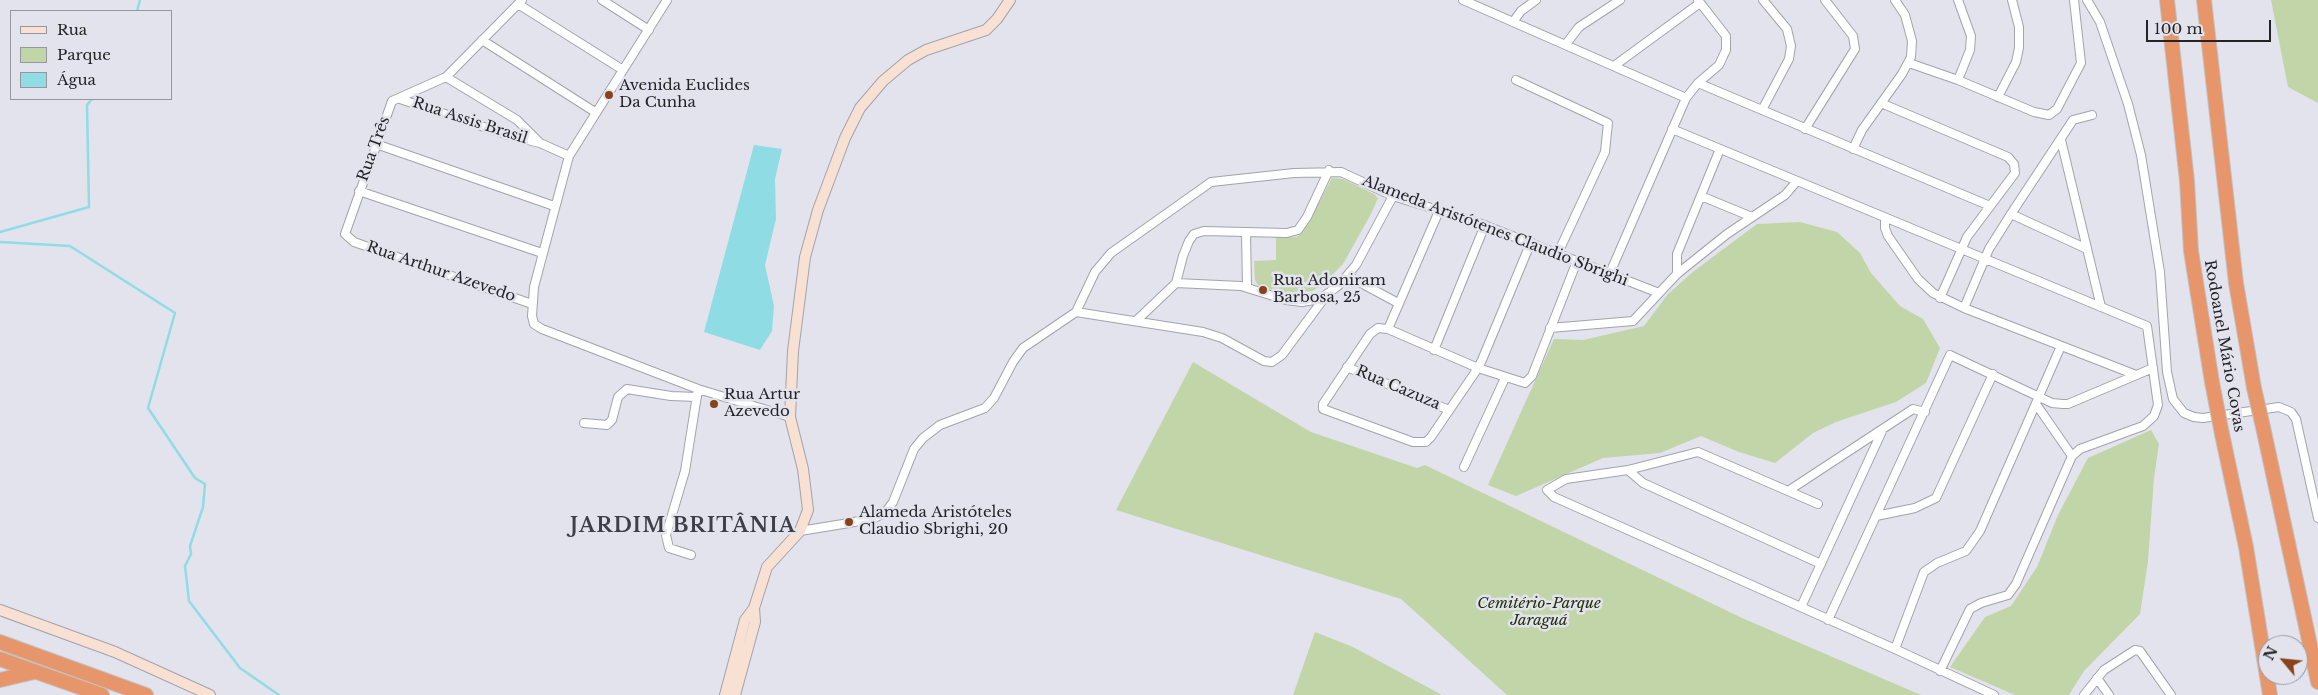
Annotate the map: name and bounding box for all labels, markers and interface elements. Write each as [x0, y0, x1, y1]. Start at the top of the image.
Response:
legend [10, 10, 172, 100]
scale bar [2148, 10, 2273, 42]
text: 100 m [2154, 19, 2203, 38]
text: Rua [57, 20, 87, 39]
text: Parque [57, 45, 111, 64]
text: Água [57, 70, 96, 89]
place label: Avenida Euclides Da Cunha [619, 77, 750, 112]
marker: Avenida Euclides Da Cunha [603, 89, 615, 101]
street label: Rua Assis Brasil [410, 94, 530, 148]
street label: Rua Três [354, 114, 394, 184]
street label: Alameda Aristótenes Claudio Sbrighi [1359, 172, 1631, 290]
street label: Rua Arthur Azevedo [364, 238, 518, 306]
street label: Rodoanel Mário Covas [2200, 258, 2248, 434]
place label: Rua Adoniram Barbosa, 25 [1273, 272, 1386, 307]
marker: Rua Adoniram Barbosa, 25 [1257, 284, 1269, 296]
street label: Rua Cazuza [1353, 362, 1443, 414]
place label: Rua Artur Azevedo [724, 386, 800, 421]
marker: Rua Artur Azevedo [708, 398, 720, 410]
place label: Alameda Aristóteles Claudio Sbrighi, 20 [859, 504, 1012, 539]
district label: JARDIM BRITÂNIA [568, 514, 798, 538]
marker: Alameda Aristóteles Claudio Sbrighi, 20 [843, 516, 855, 528]
park label: Cemitério-Parque Jaraguá [1477, 595, 1601, 630]
north arrow [2258, 635, 2308, 685]
text: N [2260, 643, 2282, 663]

